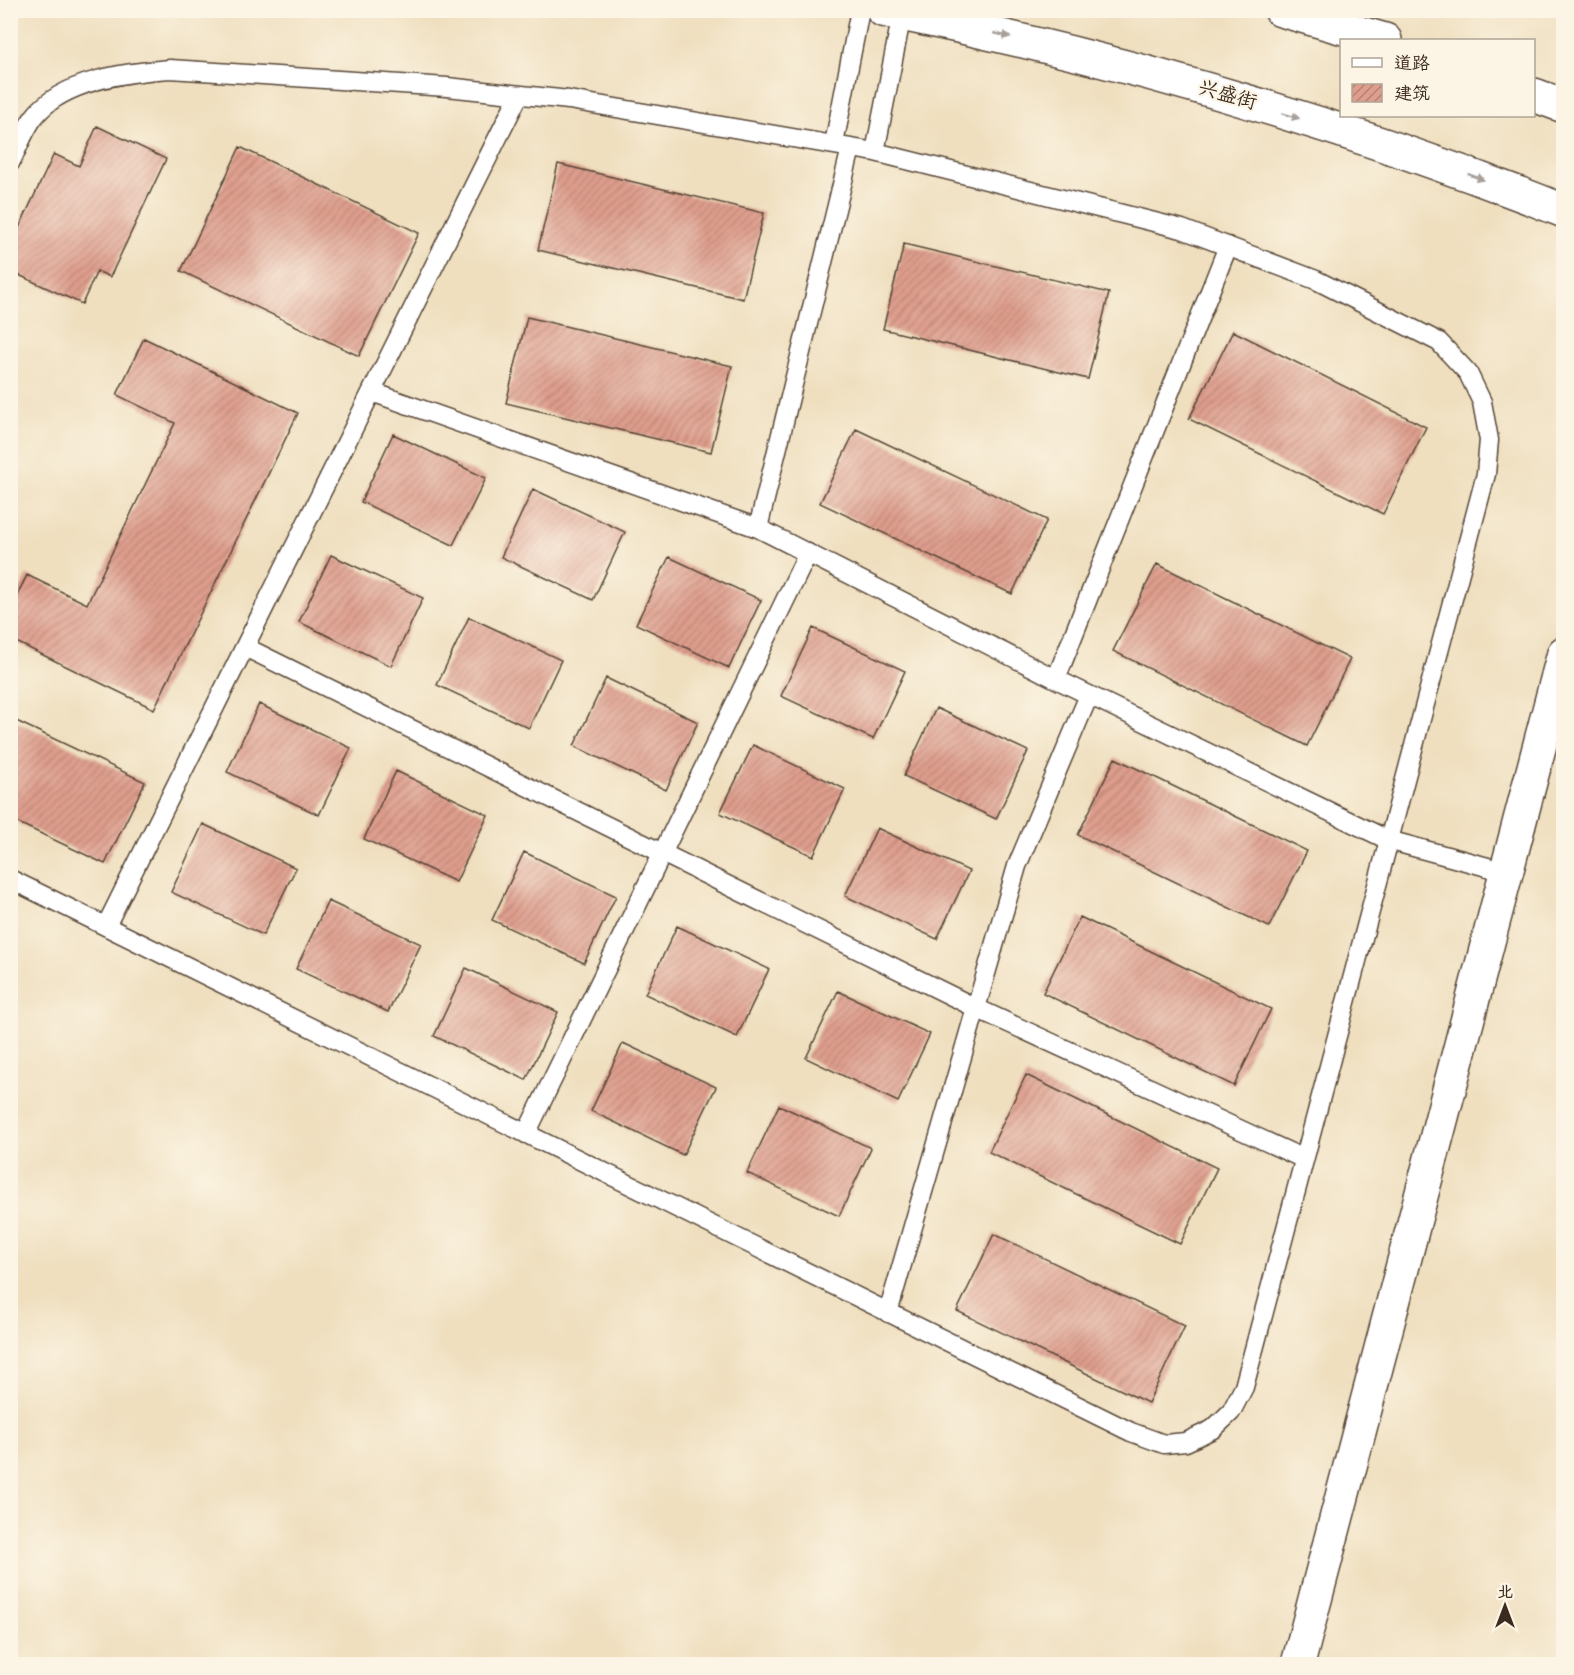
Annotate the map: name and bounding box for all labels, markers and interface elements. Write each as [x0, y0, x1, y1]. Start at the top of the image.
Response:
one-way arrow [993, 31, 1012, 40]
legend [1340, 39, 1535, 117]
text: 道路 [1394, 53, 1430, 78]
street label: 兴盛街 [1194, 75, 1260, 119]
text: 建筑 [1394, 83, 1430, 108]
one-way arrow [1282, 112, 1300, 121]
one-way arrow [1467, 173, 1485, 183]
north arrow [1475, 1576, 1535, 1636]
text: 北 [1497, 1582, 1513, 1605]

